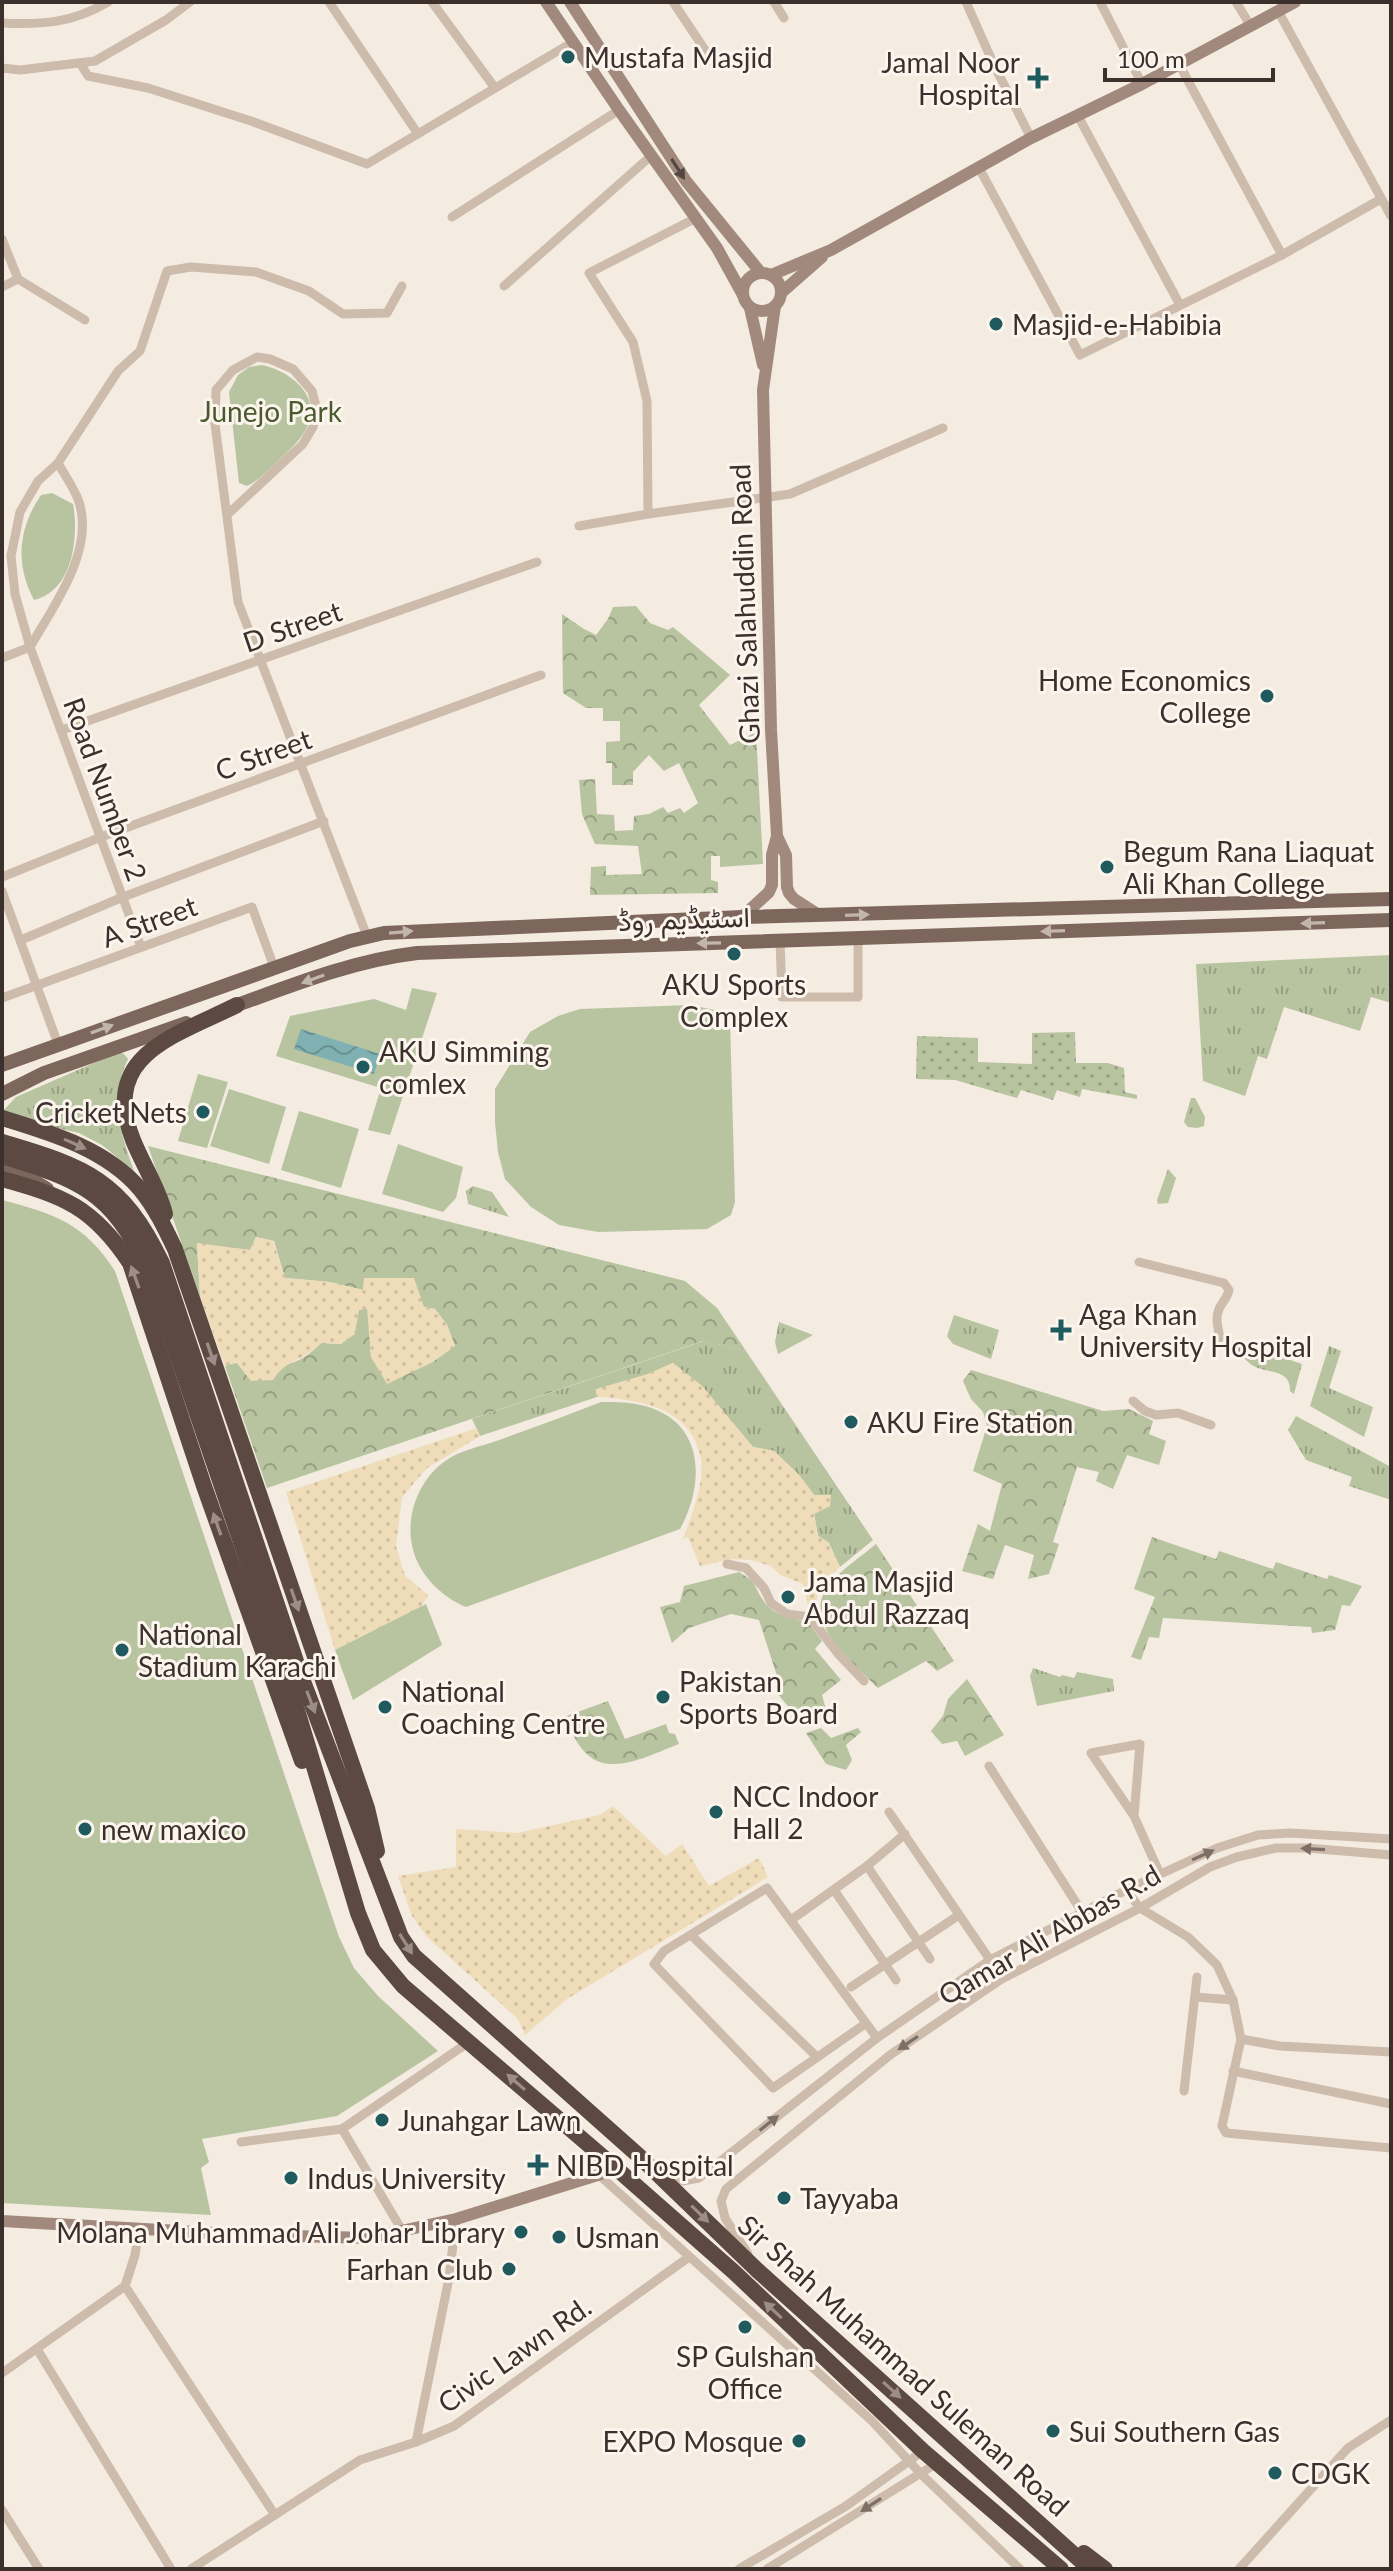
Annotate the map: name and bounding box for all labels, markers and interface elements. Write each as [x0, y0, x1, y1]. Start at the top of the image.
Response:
scale bar [1105, 32, 1273, 82]
place label: Mustafa Masjid [584, 40, 773, 74]
text: 100 m [1117, 44, 1185, 73]
place label: Jamal Noor Hospital [881, 45, 1020, 111]
marker: Mustafa Masjid [559, 48, 577, 66]
marker: Jamal Noor Hospital [1027, 67, 1049, 89]
one-way arrow [671, 158, 685, 180]
place label: Masjid-e-Habibia [1012, 307, 1222, 341]
marker: Masjid-e-Habibia [987, 315, 1005, 333]
park label: Junejo Park [200, 394, 343, 428]
street label: Ghazi Salahuddin Road [722, 463, 766, 745]
street label: D Street [238, 593, 346, 659]
place label: Home Economics College [1038, 663, 1251, 729]
marker: Home Economics College [1258, 687, 1276, 705]
street label: Road Number 2 [57, 693, 155, 885]
street label: C Street [210, 721, 316, 787]
place label: Begum Rana Liaquat Ali Khan College [1123, 834, 1374, 900]
marker: Begum Rana Liaquat Ali Khan College [1098, 858, 1116, 876]
street label: A Street [97, 888, 201, 954]
street label: اسٹیڈیم روڈ [618, 899, 751, 940]
one-way arrow [845, 908, 870, 921]
one-way arrow [1300, 916, 1325, 929]
one-way arrow [389, 925, 414, 938]
one-way arrow [1040, 925, 1065, 938]
one-way arrow [696, 937, 721, 950]
marker: AKU Sports Complex [725, 945, 743, 963]
place label: AKU Sports Complex [662, 967, 806, 1033]
one-way arrow [301, 973, 325, 985]
one-way arrow [90, 1022, 114, 1034]
place label: AKU Simming comlex [379, 1034, 549, 1100]
marker: AKU Simming comlex [354, 1058, 372, 1076]
place label: Cricket Nets [35, 1095, 187, 1129]
marker: Cricket Nets [194, 1103, 212, 1121]
one-way arrow [63, 1138, 87, 1151]
one-way arrow [128, 1265, 141, 1289]
place label: Aga Khan University Hospital [1079, 1297, 1312, 1363]
marker: Aga Khan University Hospital [1050, 1319, 1072, 1341]
one-way arrow [205, 1342, 217, 1366]
place label: AKU Fire Station [867, 1405, 1073, 1439]
marker: AKU Fire Station [842, 1413, 860, 1431]
one-way arrow [211, 1511, 223, 1535]
place label: Jama Masjid Abdul Razzaq [804, 1564, 970, 1630]
one-way arrow [289, 1588, 301, 1612]
marker: Jama Masjid Abdul Razzaq [779, 1588, 797, 1606]
place label: National Stadium Karachi [138, 1617, 337, 1683]
marker: National Stadium Karachi [113, 1641, 131, 1659]
place label: Pakistan Sports Board [679, 1664, 838, 1730]
place label: National Coaching Centre [401, 1674, 605, 1740]
marker: Pakistan Sports Board [654, 1688, 672, 1706]
one-way arrow [305, 1690, 318, 1714]
marker: National Coaching Centre [376, 1698, 394, 1716]
place label: NCC Indoor Hall 2 [732, 1779, 878, 1845]
marker: NCC Indoor Hall 2 [707, 1803, 725, 1821]
place label: new maxico [101, 1812, 246, 1846]
marker: new maxico [76, 1820, 94, 1838]
one-way arrow [1300, 1842, 1325, 1855]
one-way arrow [1191, 1848, 1214, 1861]
street label: Qamar Ali Abbas R.d [932, 1857, 1166, 2011]
one-way arrow [399, 1933, 414, 1954]
one-way arrow [897, 2035, 919, 2050]
one-way arrow [506, 2073, 525, 2091]
place label: Junahgar Lawn [398, 2103, 581, 2137]
marker: Junahgar Lawn [373, 2111, 391, 2129]
one-way arrow [759, 2115, 779, 2132]
place label: NIBD Hospital [556, 2148, 734, 2182]
marker: NIBD Hospital [527, 2154, 549, 2176]
place label: Indus University [307, 2161, 506, 2195]
marker: Indus University [282, 2169, 300, 2187]
place label: Tayyaba [800, 2181, 899, 2215]
marker: Tayyaba [775, 2189, 793, 2207]
one-way arrow [690, 2205, 709, 2223]
street label: Sir Shah Muhammad Suleman Road [732, 2207, 1076, 2523]
place label: Molana Muhammad Ali Johar Library [56, 2215, 506, 2249]
place label: Usman [575, 2220, 660, 2254]
marker: Molana Muhammad Ali Johar Library [512, 2223, 530, 2241]
marker: Usman [550, 2228, 568, 2246]
place label: Farhan Club [346, 2252, 493, 2286]
marker: Farhan Club [500, 2260, 518, 2278]
street label: Civic Lawn Rd. [431, 2289, 597, 2419]
one-way arrow [764, 2301, 783, 2319]
marker: SP Gulshan Office [736, 2318, 754, 2336]
place label: SP Gulshan Office [676, 2339, 814, 2405]
one-way arrow [881, 2381, 901, 2398]
place label: Sui Southern Gas [1069, 2414, 1280, 2448]
marker: Sui Southern Gas [1044, 2422, 1062, 2440]
place label: EXPO Mosque [603, 2424, 783, 2458]
marker: EXPO Mosque [790, 2432, 808, 2450]
place label: CDGK [1291, 2456, 1370, 2490]
marker: CDGK [1266, 2464, 1284, 2482]
one-way arrow [860, 2498, 881, 2513]

